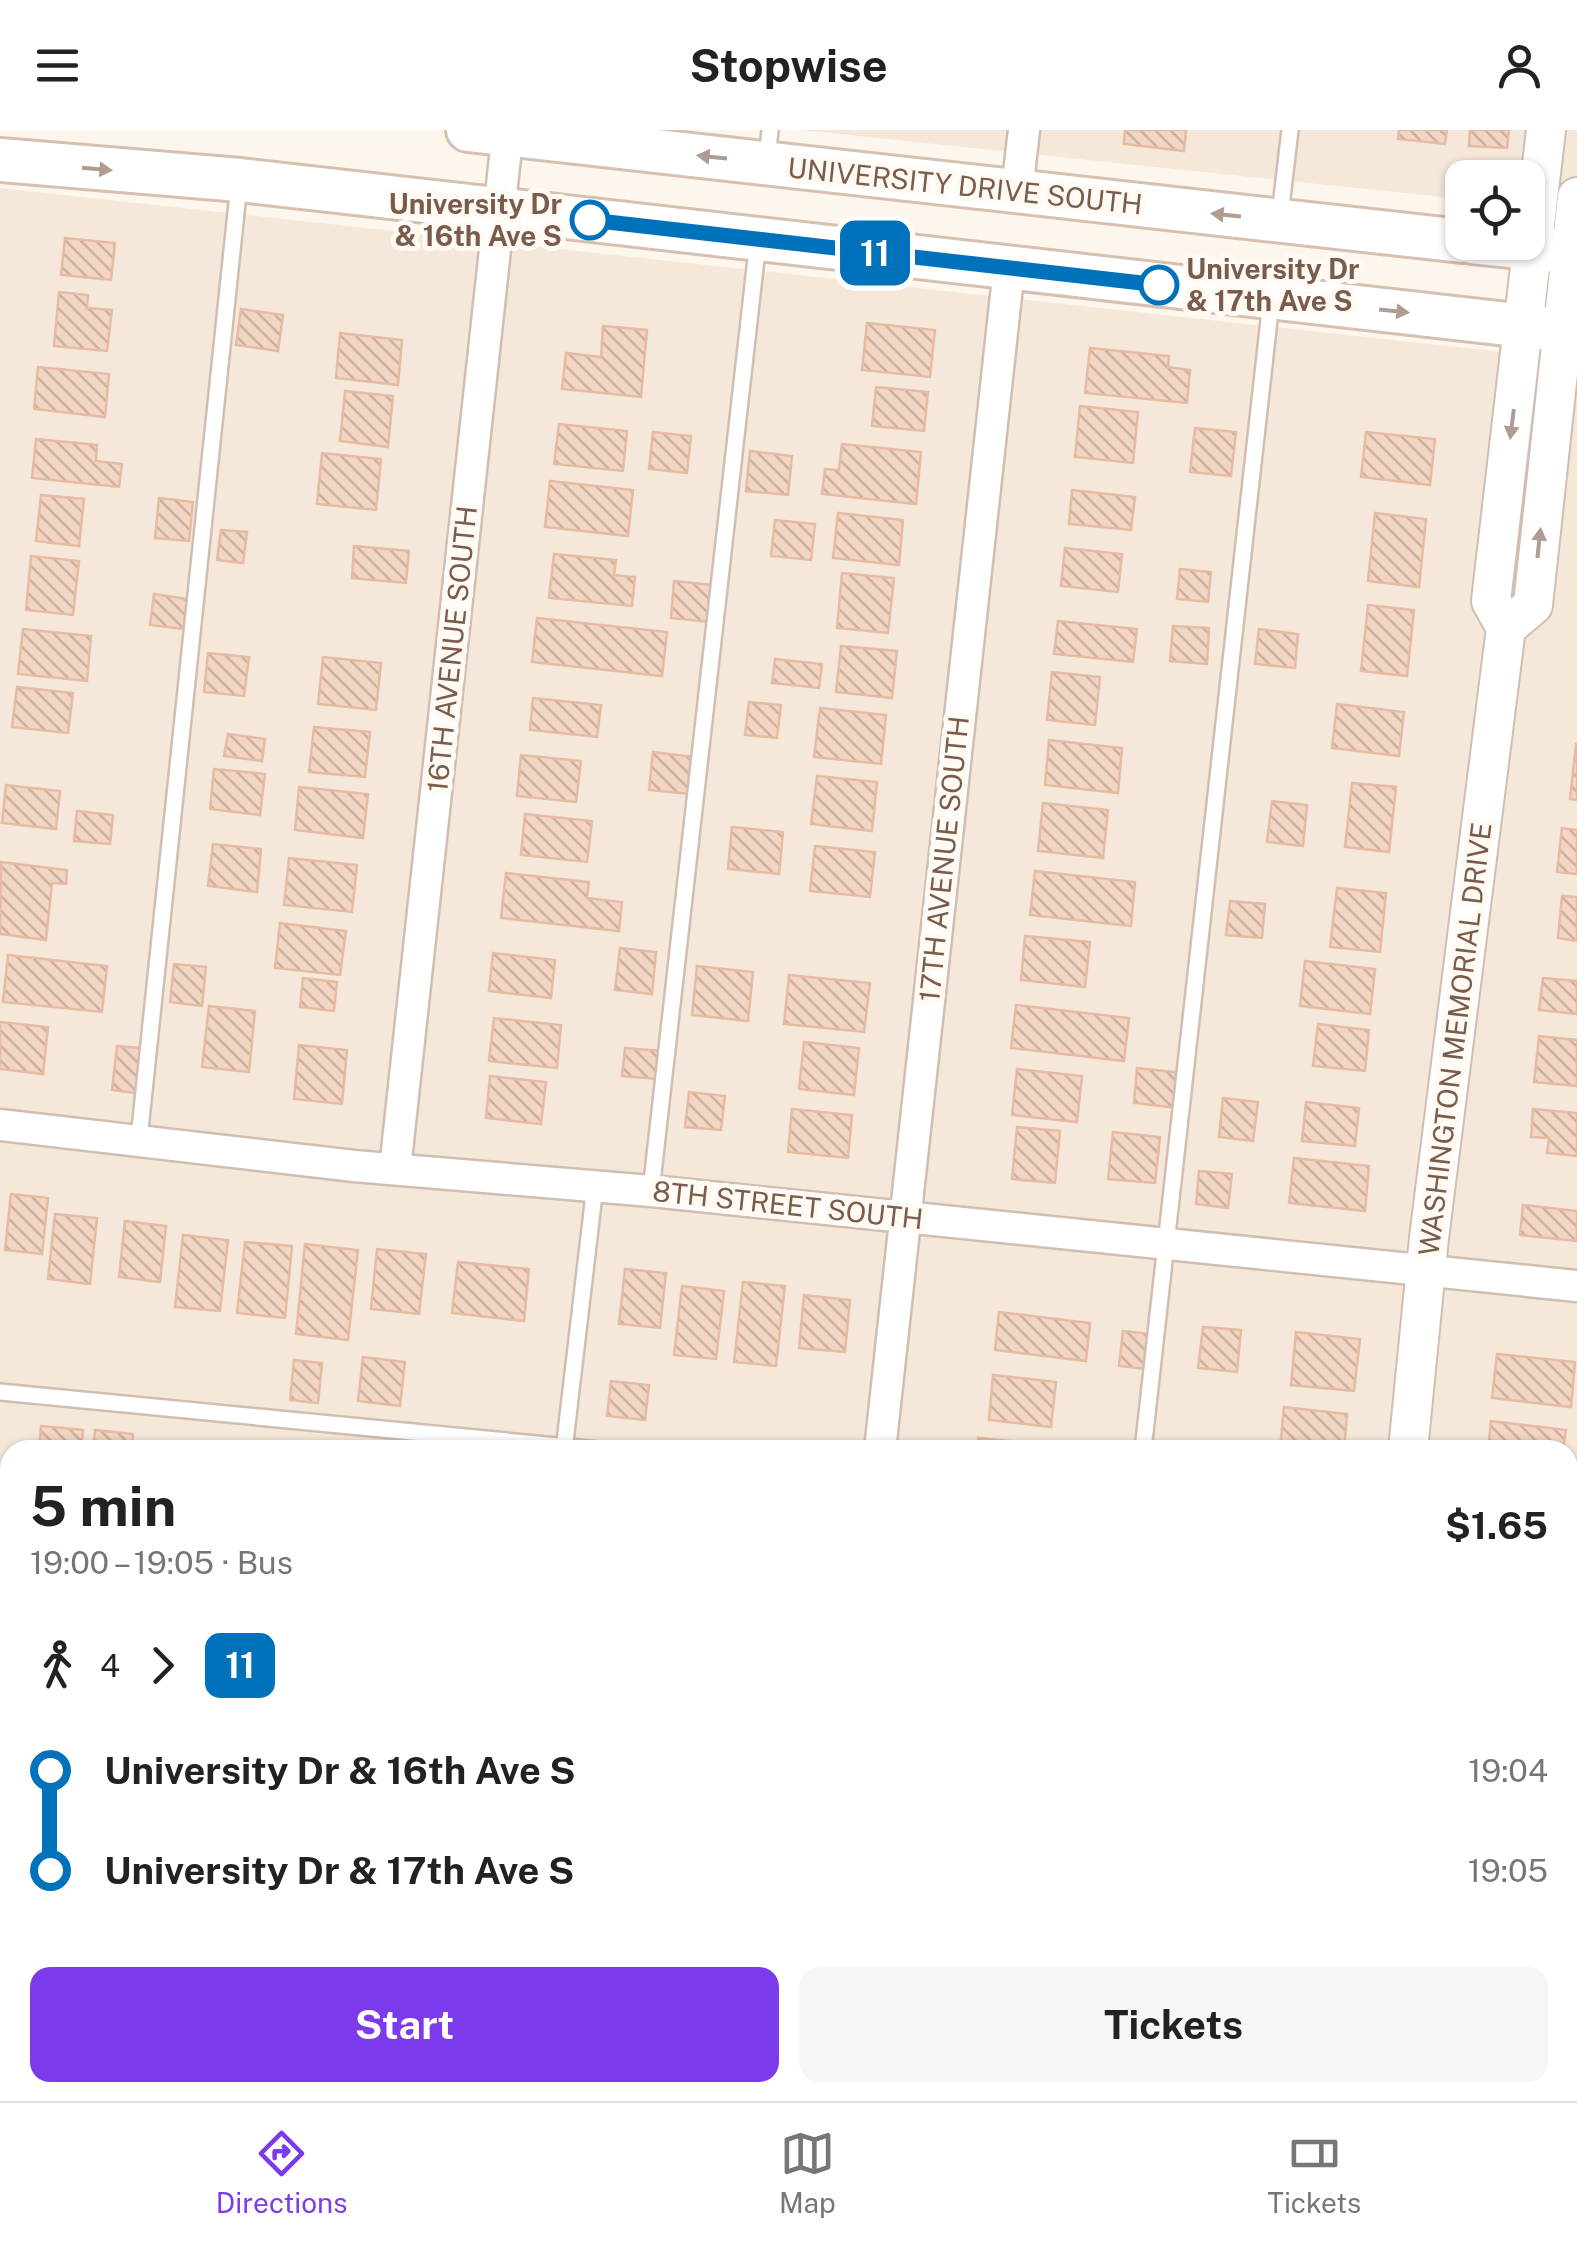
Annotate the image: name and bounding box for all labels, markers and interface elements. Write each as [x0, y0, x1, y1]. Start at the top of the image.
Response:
icon: menu [30, 38, 85, 93]
icon: person [1492, 38, 1547, 93]
text: Stopwise [689, 39, 888, 92]
one-way arrow [695, 149, 727, 165]
street label: UNIVERSITY DRIVE SOUTH [786, 150, 1144, 221]
map controls [1445, 160, 1545, 260]
button: locate [1445, 160, 1545, 260]
one-way arrow [82, 161, 114, 177]
place label: University Dr & 16th Ave S [388, 187, 562, 252]
marker: University Dr & 16th Ave S [571, 201, 609, 239]
one-way arrow [1210, 207, 1242, 223]
line badge: 11 [830, 220, 920, 286]
text: 11 [860, 233, 890, 274]
place label: University Dr & 17th Ave S [1186, 252, 1360, 317]
marker: University Dr & 17th Ave S [1140, 266, 1178, 304]
one-way arrow [1379, 303, 1411, 319]
one-way arrow [1504, 408, 1520, 440]
street label: 16TH AVENUE SOUTH [420, 504, 483, 794]
one-way arrow [1531, 527, 1547, 559]
street label: 17TH AVENUE SOUTH [912, 714, 975, 1003]
street label: WASHINGTON MEMORIAL DRIVE [1412, 820, 1497, 1257]
street label: 8TH STREET SOUTH [651, 1174, 925, 1235]
text: 5 min [30, 1474, 176, 1538]
text: $1.65 [1445, 1503, 1548, 1548]
text: 19:00 – 19:05 · Bus [30, 1544, 293, 1581]
icon: walk [30, 1638, 85, 1693]
icon: forward [135, 1638, 190, 1693]
text: 11 [225, 1645, 255, 1686]
text: 4 [100, 1647, 120, 1684]
text: University Dr & 16th Ave S [104, 1748, 576, 1793]
text: 19:04 [1468, 1752, 1548, 1789]
text: University Dr & 17th Ave S [104, 1848, 574, 1893]
text: 19:05 [1468, 1852, 1548, 1889]
button: Start [30, 1967, 779, 2082]
button: Tickets [799, 1967, 1548, 2082]
tab: Directions [216, 2126, 347, 2219]
tab: Map [779, 2126, 836, 2219]
tab: Tickets [1267, 2126, 1361, 2219]

